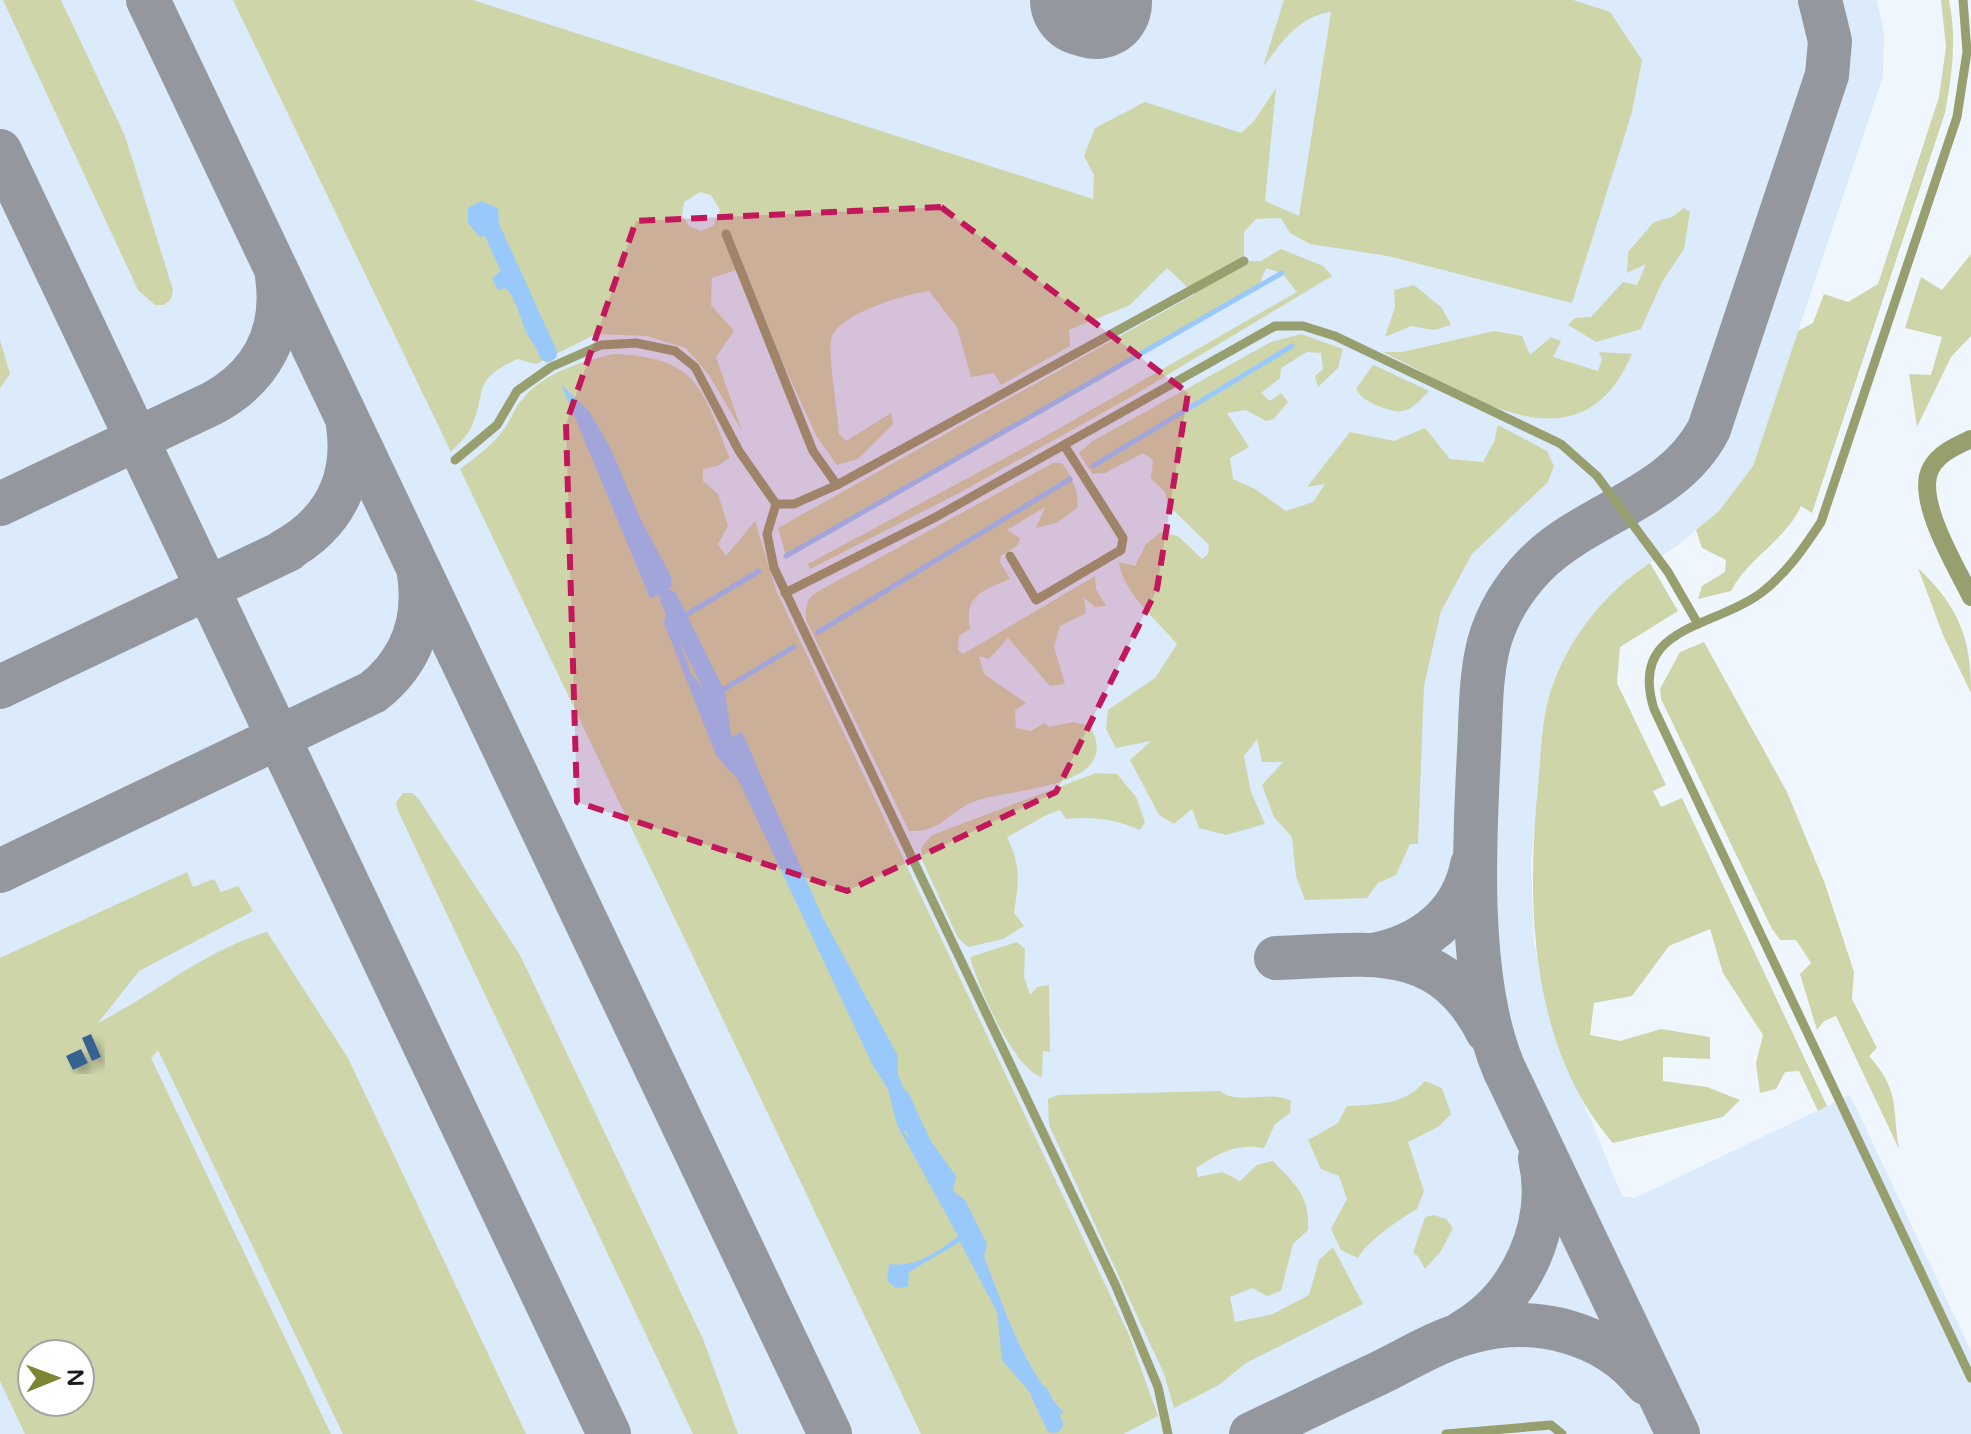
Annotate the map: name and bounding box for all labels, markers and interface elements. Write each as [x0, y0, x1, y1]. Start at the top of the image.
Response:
north arrow [16, 1338, 96, 1418]
text: N [62, 1369, 88, 1387]

